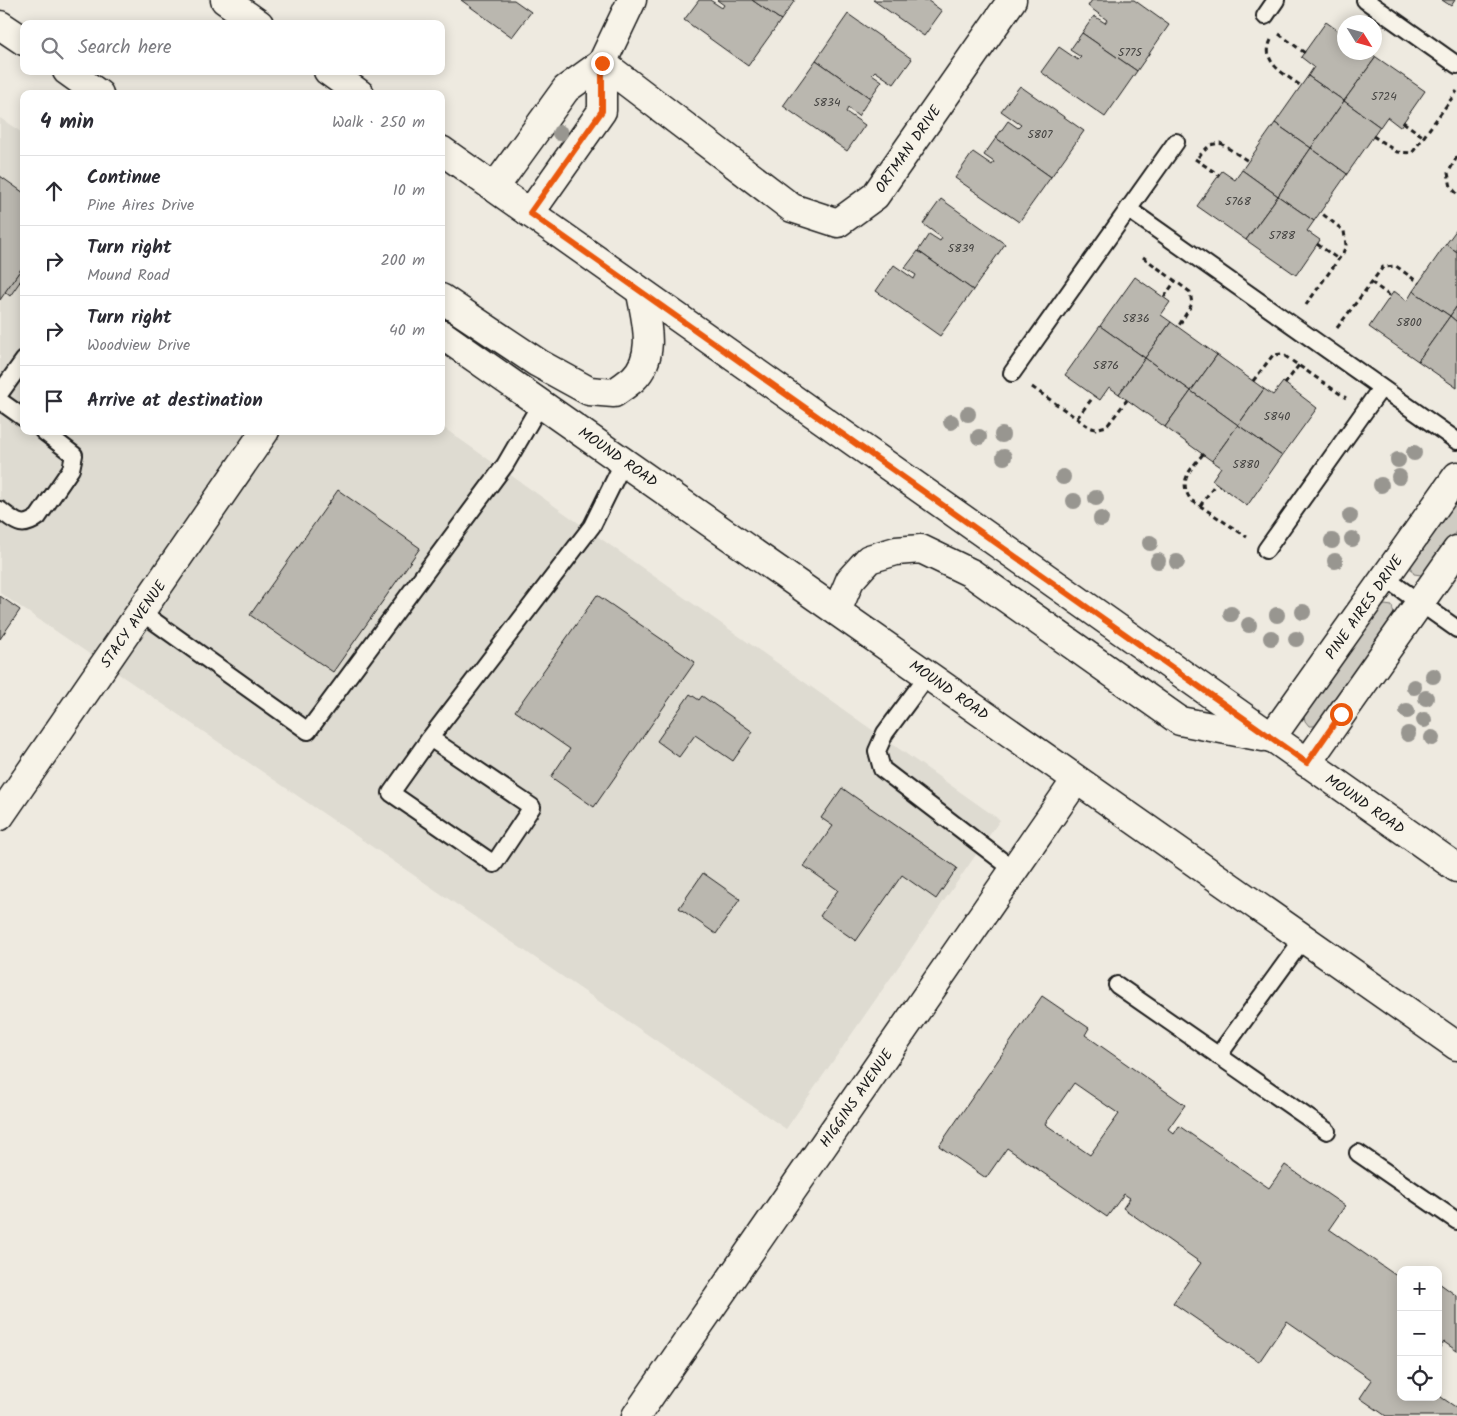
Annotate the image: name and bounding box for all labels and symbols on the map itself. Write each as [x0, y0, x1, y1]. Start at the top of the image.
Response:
north arrow [1337, 15, 1382, 60]
house number: 5775 [1118, 43, 1144, 62]
route end [591, 52, 614, 75]
house number: 5724 [1371, 87, 1397, 106]
house number: 5834 [813, 93, 841, 112]
street label: ORTMAN DRIVE [869, 100, 949, 199]
house number: 5807 [1027, 125, 1053, 144]
house number: 5768 [1225, 192, 1252, 211]
house number: 5788 [1269, 226, 1296, 245]
house number: 5839 [948, 239, 974, 258]
house number: 5836 [1122, 309, 1150, 328]
house number: 5800 [1396, 313, 1422, 332]
house number: 5876 [1093, 356, 1119, 375]
house number: 5840 [1264, 407, 1290, 426]
street label: MOUND ROAD [573, 421, 662, 494]
house number: 5880 [1233, 455, 1259, 474]
street label: PINE AIRES DRIVE [1320, 549, 1411, 665]
street label: STACY AVENUE [95, 575, 174, 673]
street label: MOUND ROAD [904, 654, 993, 727]
route start [1330, 703, 1353, 726]
street label: MOUND ROAD [1320, 768, 1409, 841]
street label: HIGGINS AVENUE [814, 1043, 901, 1153]

